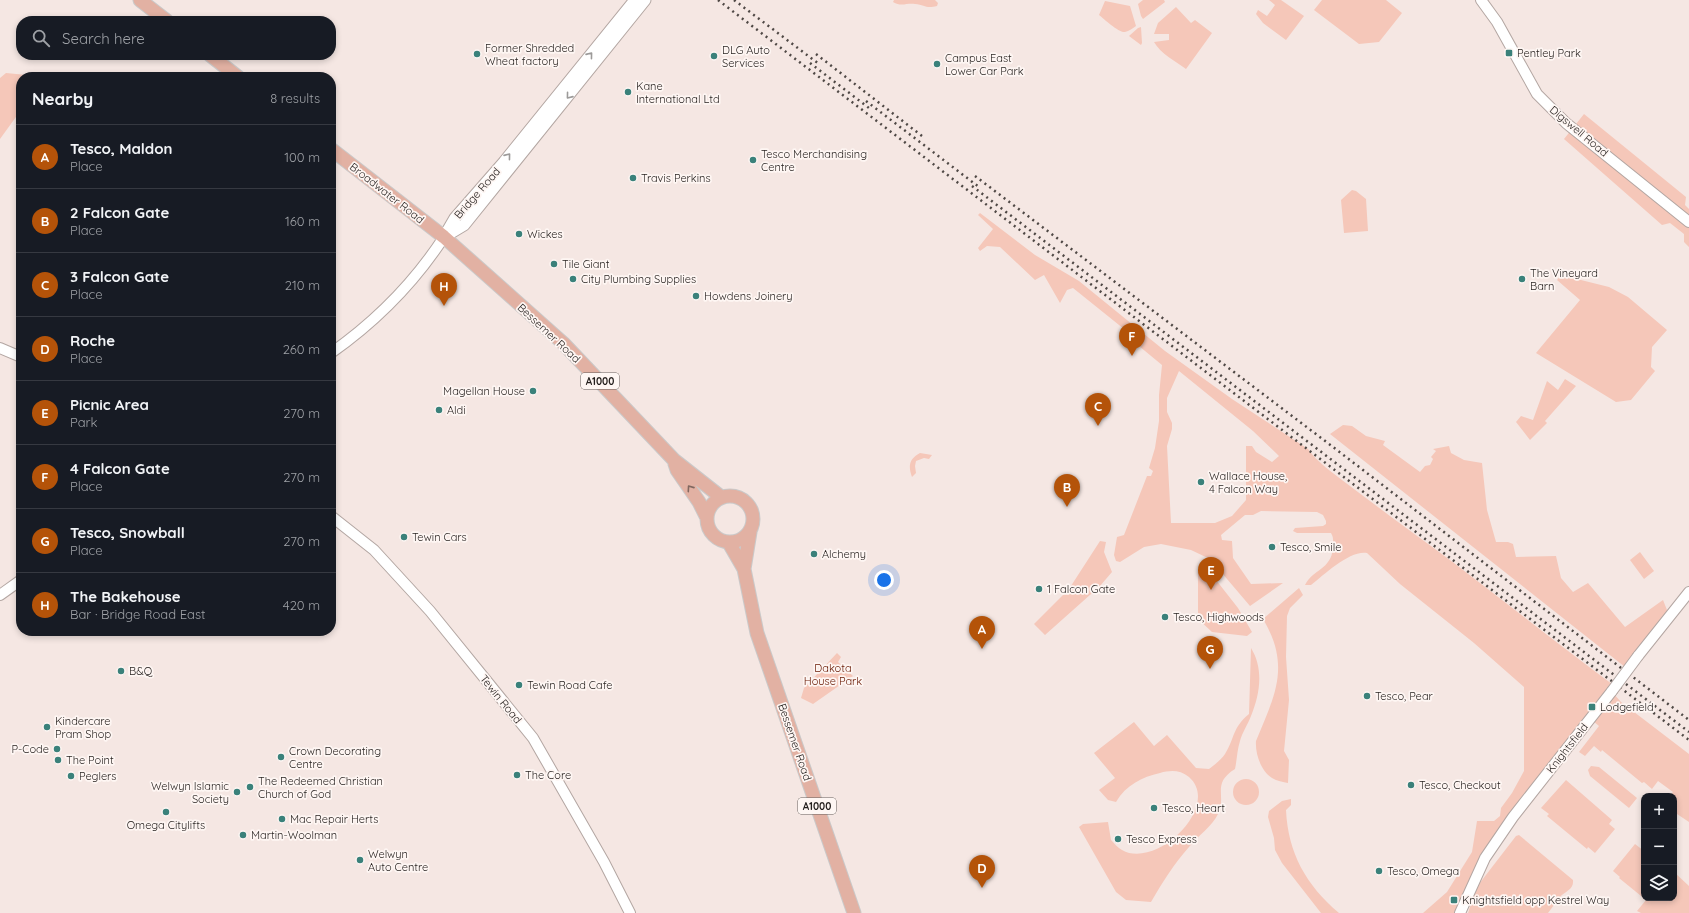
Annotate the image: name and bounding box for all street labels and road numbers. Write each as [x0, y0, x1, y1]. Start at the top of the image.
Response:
street label: Digswell Road [1547, 102, 1611, 160]
street label: Broadwater Road [347, 160, 427, 226]
street label: Bridge Road [451, 164, 503, 222]
street label: Bessemer Road [515, 300, 583, 366]
road number: A1000 [581, 373, 619, 389]
street label: Tewin Road [477, 672, 525, 726]
street label: Bessemer Road [775, 702, 815, 782]
street label: Knightsfield [1543, 720, 1591, 776]
road number: A1000 [798, 798, 836, 814]

